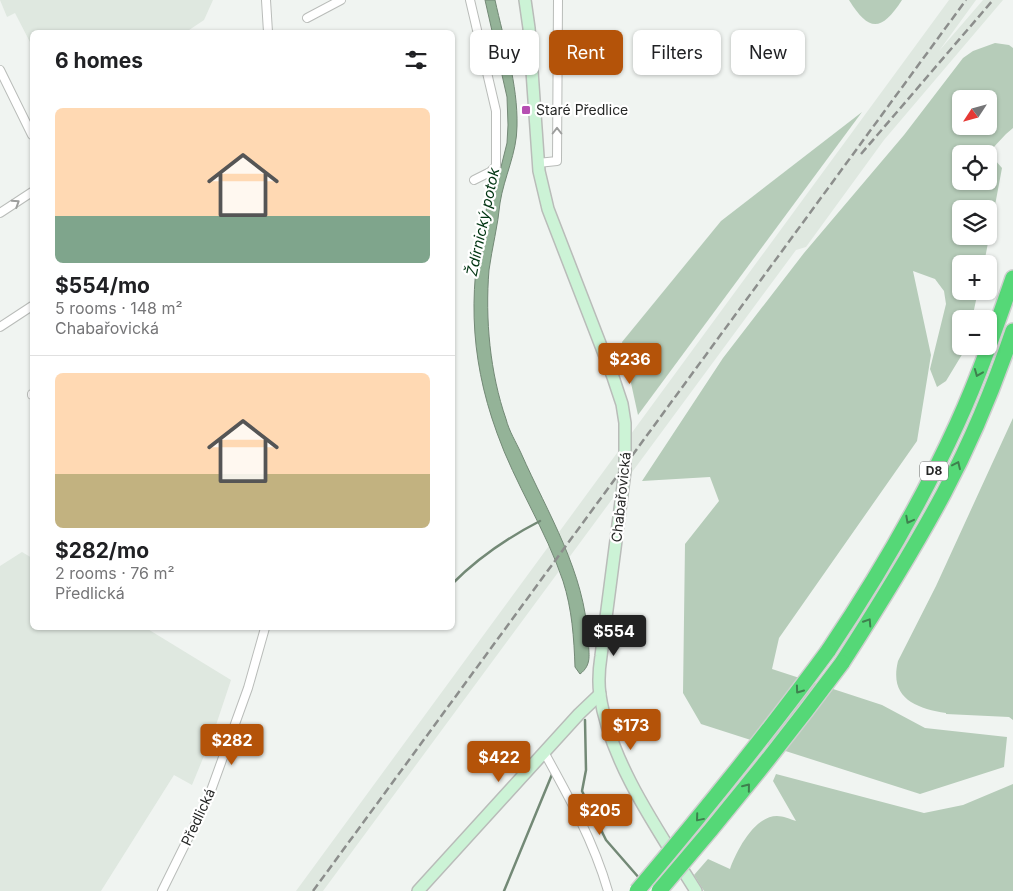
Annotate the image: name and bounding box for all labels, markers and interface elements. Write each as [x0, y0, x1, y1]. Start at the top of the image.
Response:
chip: Buy [470, 30, 539, 75]
chip: Rent [549, 30, 623, 75]
chip: Filters [633, 30, 721, 75]
chip: New [731, 30, 805, 75]
icon: filters [402, 46, 430, 74]
text: 6 homes [55, 48, 143, 73]
north arrow [952, 90, 998, 135]
map controls [952, 90, 997, 355]
place label: Staré Předlice [536, 101, 628, 118]
marker: Staré Předlice [520, 104, 532, 116]
one-way arrow [552, 127, 562, 134]
icon: home [198, 140, 288, 230]
button: locate [952, 145, 997, 190]
water label: Ždírnický potok [462, 165, 503, 278]
one-way arrow [11, 199, 20, 209]
button: layers [952, 200, 997, 245]
button: + [952, 255, 997, 300]
text: $554/mo [55, 273, 150, 298]
text: 5 rooms · 148 m² [55, 298, 183, 318]
button: − [952, 310, 997, 355]
text: Chabařovická [55, 318, 159, 338]
pin: $236 [600, 342, 660, 385]
text: $236 [609, 349, 651, 369]
one-way arrow [974, 368, 984, 377]
icon: home [198, 406, 288, 496]
street label: Chabařovická [607, 451, 634, 543]
one-way arrow [951, 461, 961, 470]
road number: D8 [920, 462, 948, 481]
one-way arrow [905, 515, 915, 524]
text: $282/mo [55, 538, 149, 563]
text: 2 rooms · 76 m² [55, 563, 175, 583]
text: Předlická [55, 583, 125, 603]
pin: $554 [584, 614, 644, 657]
one-way arrow [862, 618, 872, 627]
text: $554 [593, 621, 635, 641]
one-way arrow [796, 684, 805, 694]
pin: $173 [601, 708, 661, 751]
text: $173 [613, 715, 649, 735]
pin: $282 [202, 724, 262, 766]
text: $282 [211, 730, 253, 750]
pin: $422 [469, 740, 529, 783]
text: $422 [478, 747, 520, 767]
one-way arrow [741, 784, 749, 793]
street label: Předlická [177, 786, 218, 848]
pin: $205 [570, 794, 630, 836]
text: $205 [579, 800, 621, 820]
one-way arrow [696, 812, 704, 821]

